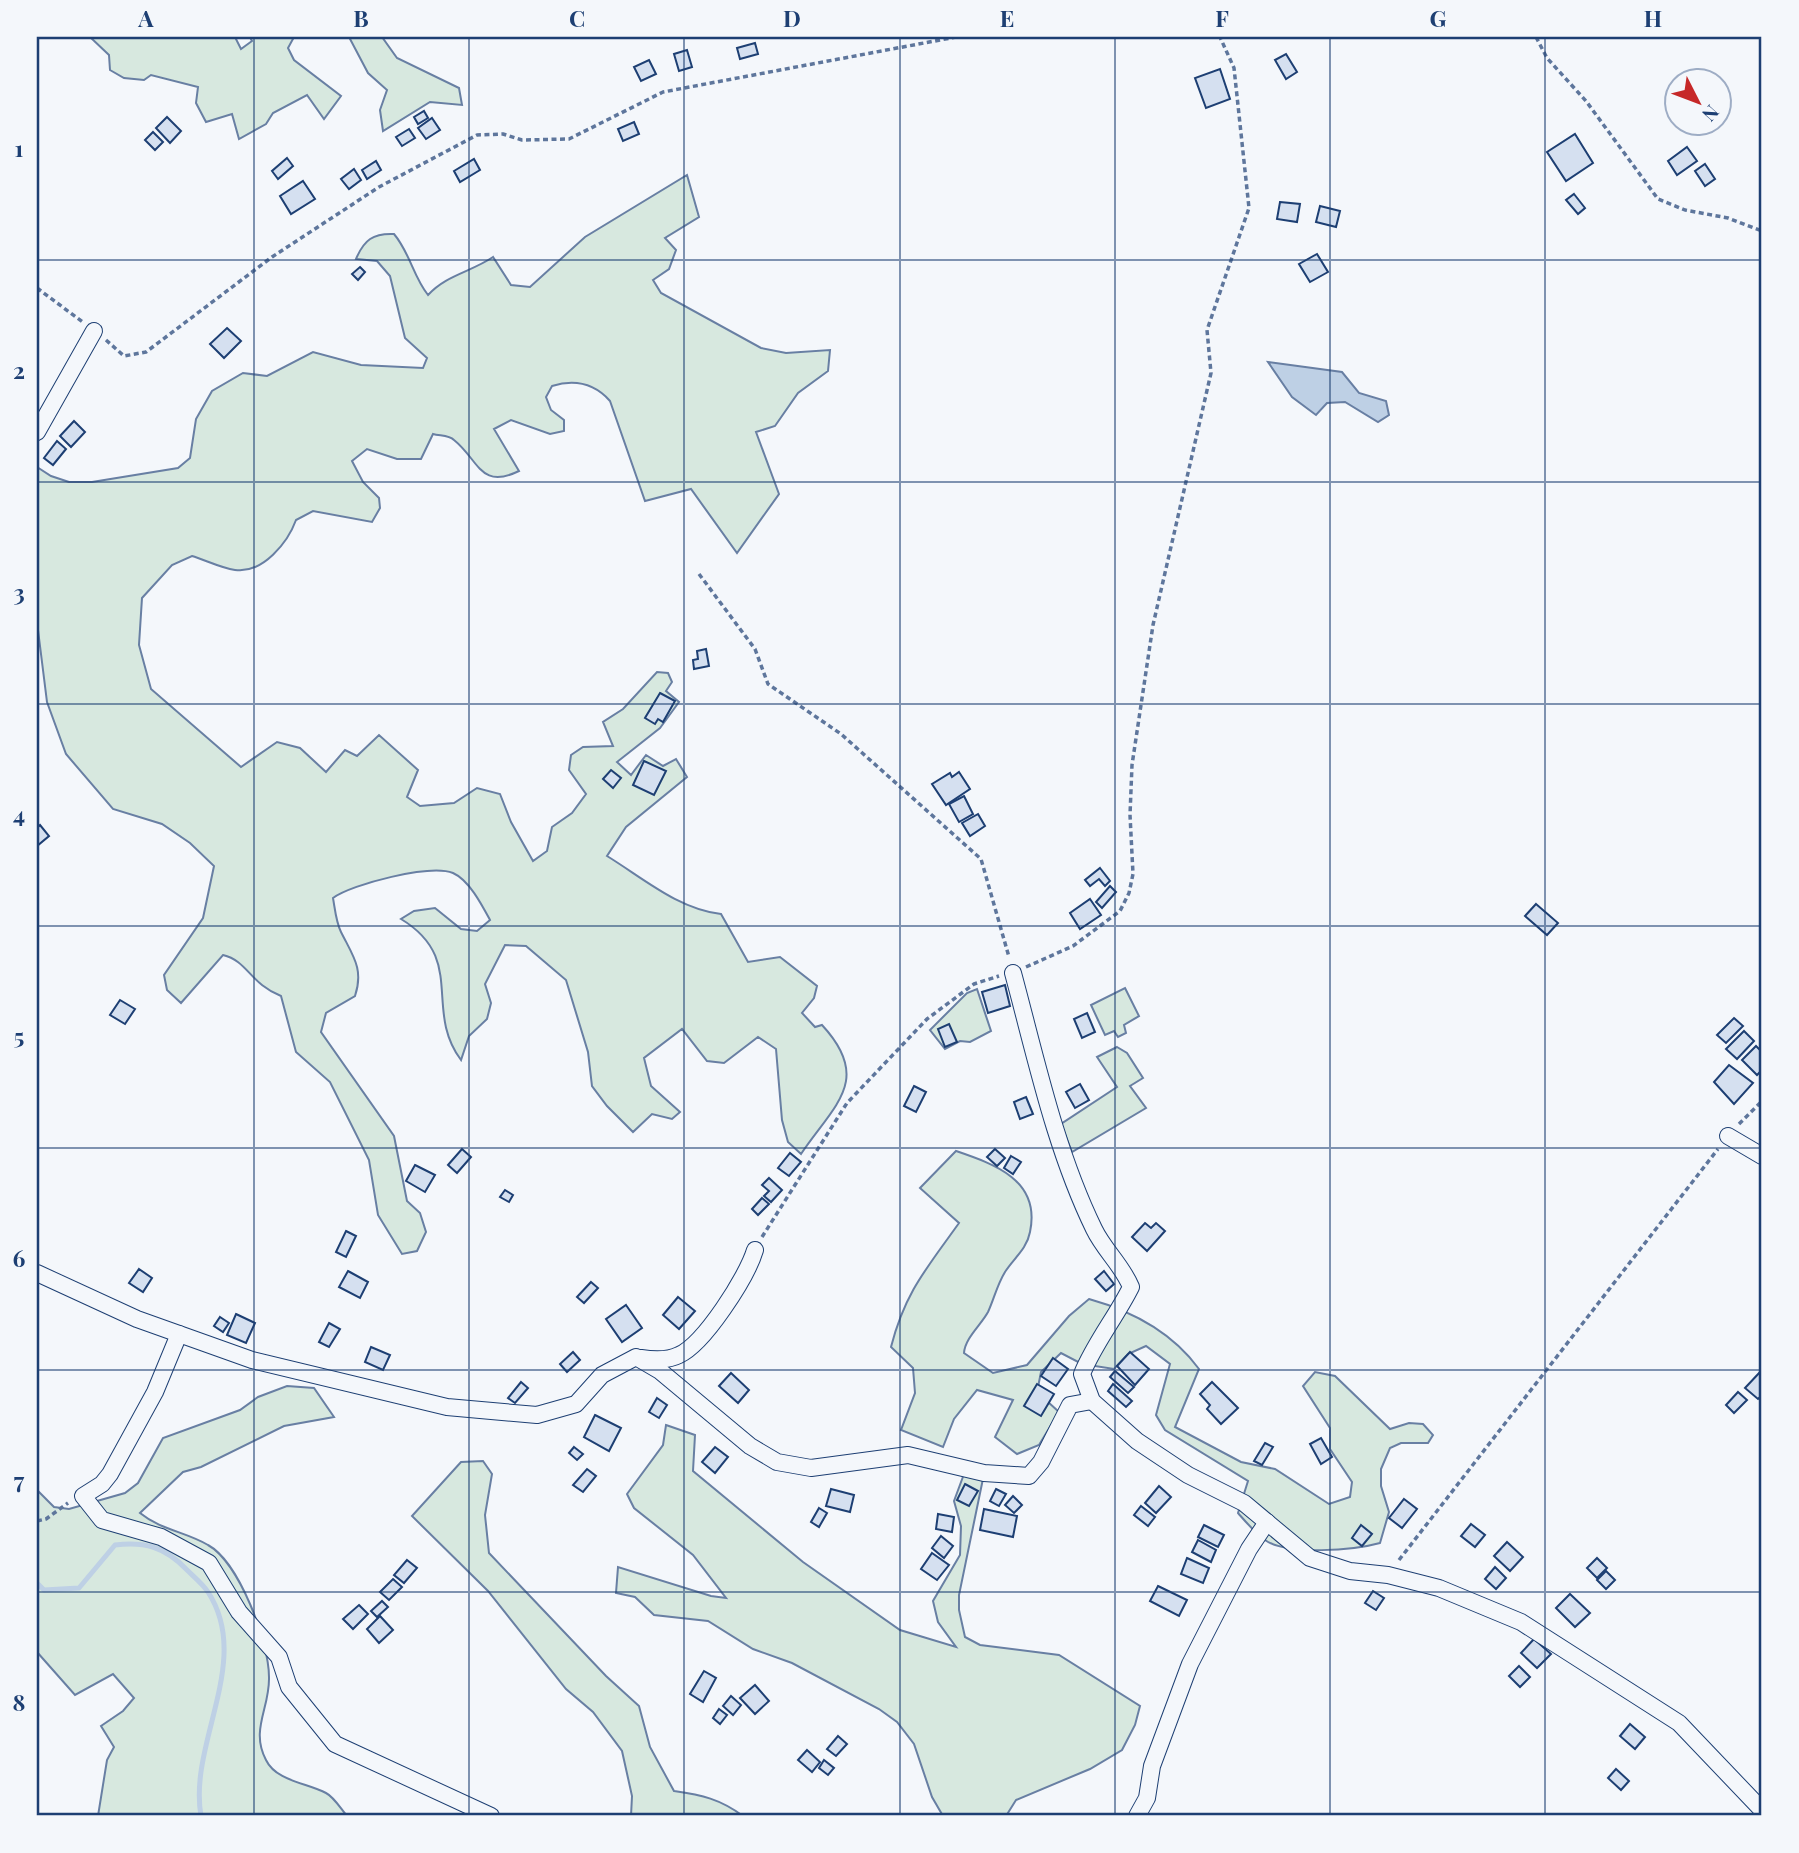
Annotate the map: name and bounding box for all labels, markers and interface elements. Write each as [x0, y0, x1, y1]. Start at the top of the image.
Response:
text: A [137, 2, 154, 33]
text: B [353, 2, 369, 33]
text: C [569, 2, 585, 33]
text: D [783, 2, 801, 33]
text: E [1000, 2, 1014, 33]
text: F [1215, 2, 1229, 33]
text: G [1430, 2, 1447, 33]
text: H [1644, 2, 1662, 33]
north arrow [1662, 66, 1732, 136]
text: N [1697, 100, 1726, 128]
text: 1 [15, 132, 24, 163]
text: 2 [13, 354, 25, 385]
text: 3 [13, 576, 25, 607]
text: 4 [13, 798, 25, 829]
text: 5 [14, 1020, 24, 1051]
text: 6 [13, 1242, 26, 1273]
text: 7 [14, 1464, 25, 1495]
text: 8 [13, 1686, 25, 1717]

